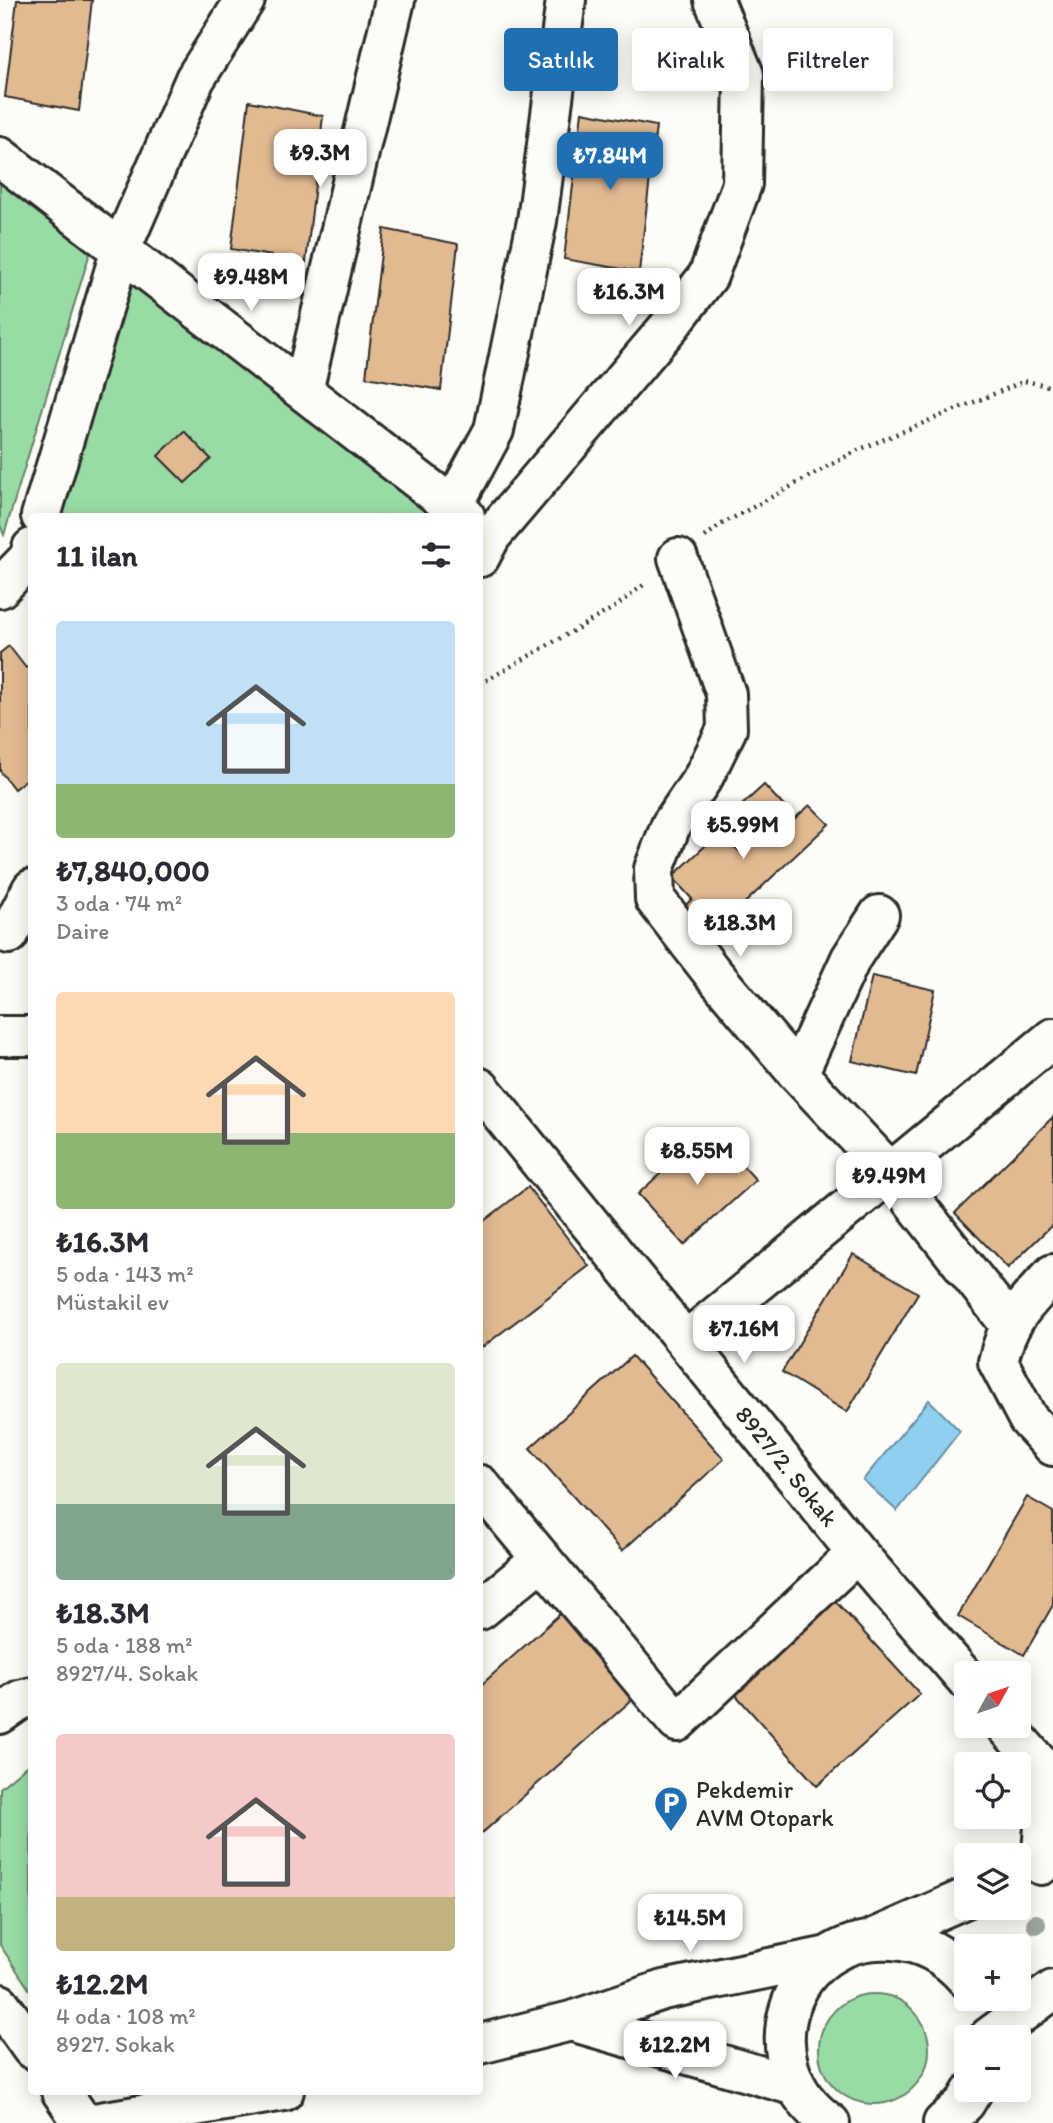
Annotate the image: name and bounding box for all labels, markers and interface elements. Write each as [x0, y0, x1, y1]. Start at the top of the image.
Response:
chip: Satılık [504, 28, 618, 91]
chip: Kiralık [632, 28, 749, 91]
chip: Filtreler [763, 28, 893, 91]
pin: ₺9.3M [271, 130, 369, 189]
pin: ₺7.84M [553, 132, 667, 192]
text: ₺9.3M [290, 138, 350, 166]
text: ₺7.84M [573, 141, 647, 169]
pin: ₺9.48M [194, 254, 308, 313]
text: ₺9.48M [214, 262, 288, 290]
pin: ₺16.3M [572, 268, 686, 328]
text: ₺16.3M [593, 277, 665, 305]
icon: filters [417, 536, 455, 574]
text: 11 ilan [56, 537, 138, 574]
icon: home [193, 666, 319, 792]
pin: ₺5.99M [686, 802, 800, 861]
text: ₺5.99M [707, 810, 779, 838]
text: ₺7,840,000 [56, 852, 210, 889]
text: 3 oda · 74 m² [56, 889, 182, 917]
pin: ₺18.3M [683, 900, 797, 959]
text: ₺18.3M [704, 908, 776, 936]
text: Daire [56, 917, 109, 945]
icon: home [193, 1037, 319, 1163]
pin: ₺8.55M [640, 1128, 754, 1187]
text: ₺8.55M [661, 1136, 733, 1164]
pin: ₺9.49M [832, 1152, 946, 1212]
text: ₺9.49M [852, 1161, 926, 1189]
text: ₺16.3M [56, 1223, 149, 1260]
text: 5 oda · 143 m² [56, 1260, 194, 1288]
text: Müstakil ev [56, 1288, 169, 1316]
pin: ₺7.16M [687, 1306, 801, 1365]
text: ₺7.16M [709, 1314, 779, 1342]
street label: 8927/2. Sokak [730, 1400, 844, 1532]
icon: home [193, 1408, 319, 1534]
text: ₺18.3M [56, 1594, 150, 1631]
text: 5 oda · 188 m² [56, 1631, 192, 1659]
text: 8927/4. Sokak [56, 1659, 198, 1687]
north arrow [954, 1661, 1031, 1738]
map controls [954, 1661, 1031, 2102]
button: locate [954, 1752, 1031, 1829]
place label: Pekdemir AVM Otopark [696, 1775, 834, 1832]
icon: home [193, 1779, 319, 1905]
parking icon: Pekdemir AVM Otopark [652, 1784, 690, 1833]
button: layers [954, 1843, 1031, 1920]
pin: ₺14.5M [633, 1895, 747, 1954]
text: ₺14.5M [654, 1903, 726, 1931]
button: + [954, 1934, 1031, 2011]
text: ₺12.2M [56, 1965, 149, 2002]
text: 4 oda · 108 m² [56, 2002, 196, 2030]
pin: ₺12.2M [618, 2022, 732, 2081]
button: − [954, 2025, 1031, 2102]
text: 8927. Sokak [56, 2030, 175, 2058]
text: ₺12.2M [640, 2030, 710, 2058]

